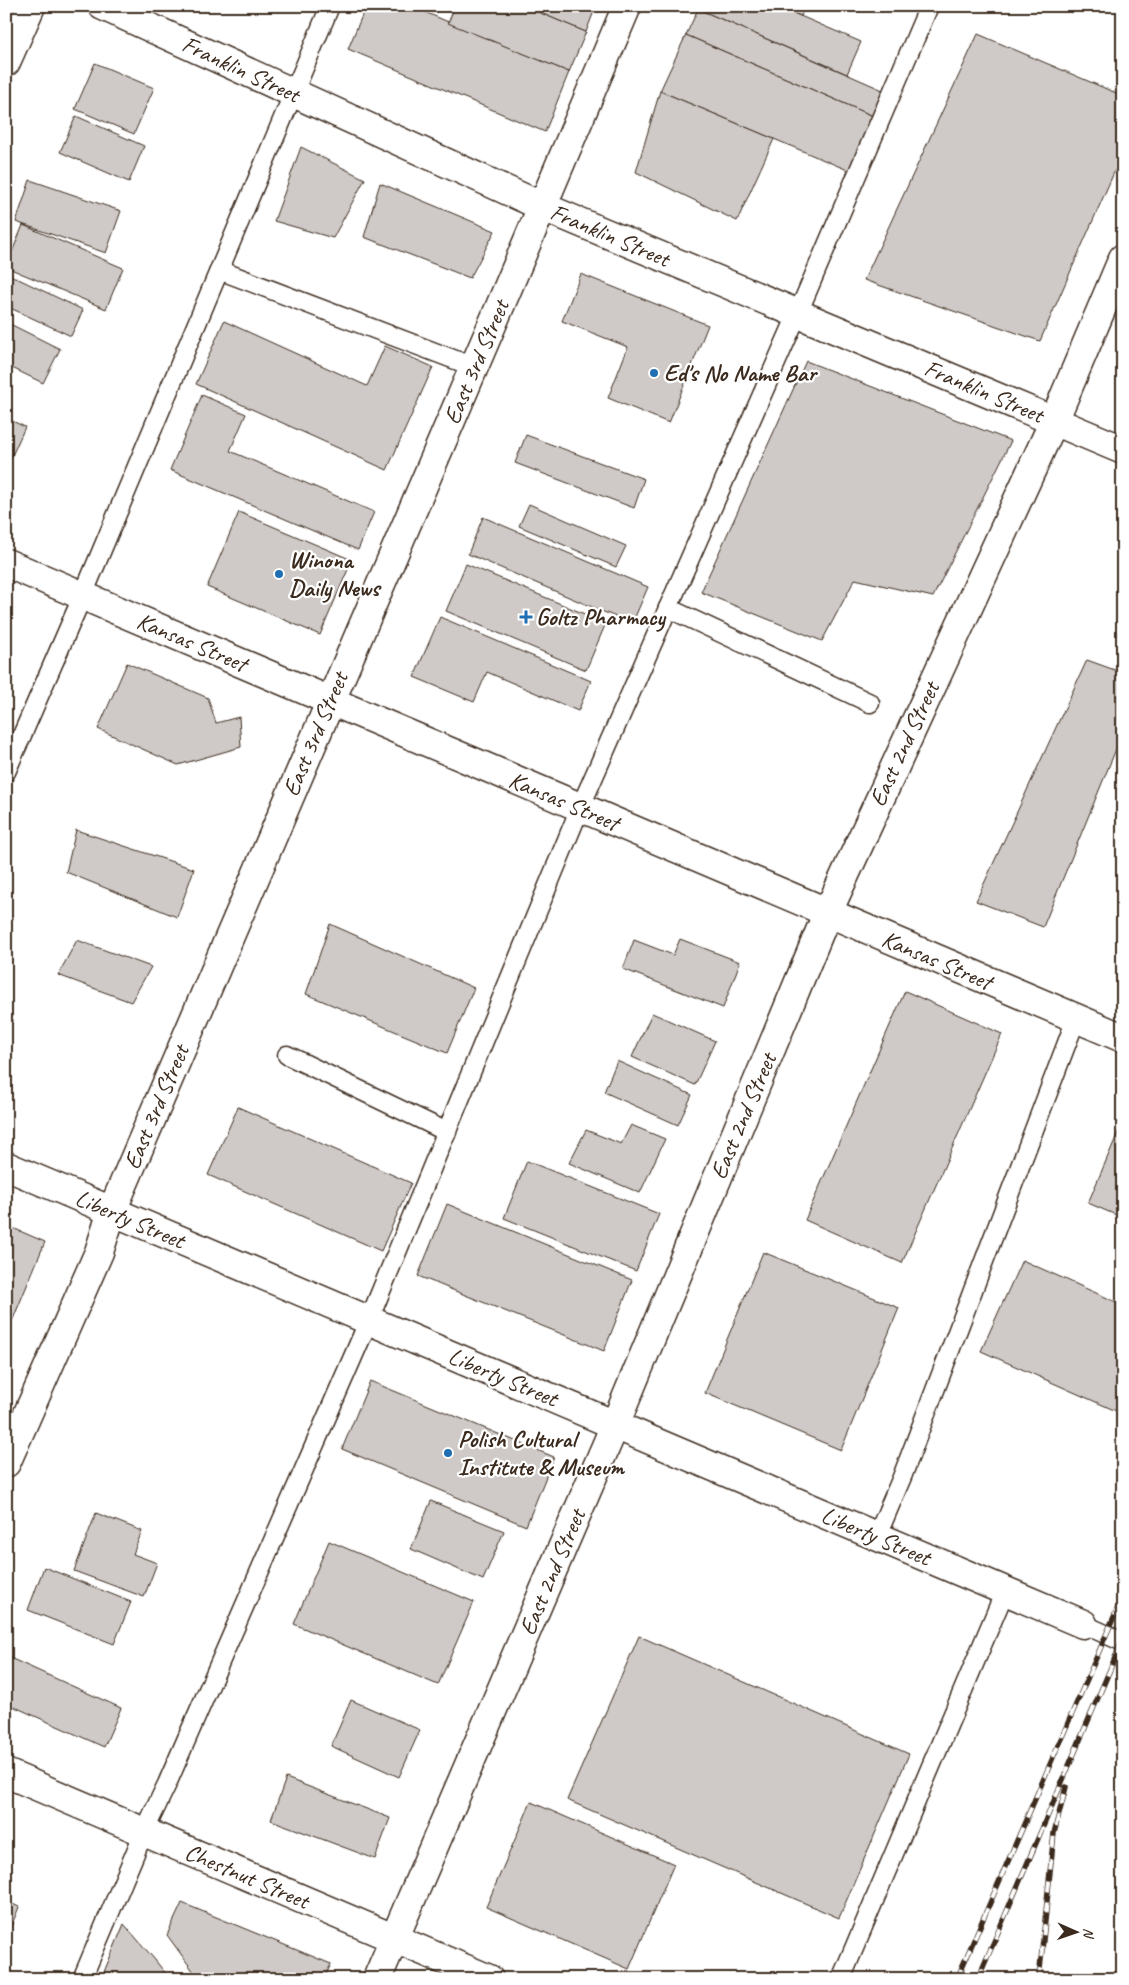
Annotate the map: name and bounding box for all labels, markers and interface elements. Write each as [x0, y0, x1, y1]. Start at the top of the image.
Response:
street label: Franklin Street [177, 29, 306, 110]
street label: Franklin Street [546, 197, 676, 274]
street label: East 3rd Street [436, 294, 516, 428]
street label: Franklin Street [920, 353, 1050, 430]
place label: Ed's No Name Bar [664, 358, 818, 388]
marker: Ed's No Name Bar [648, 367, 660, 379]
place label: Winona Daily News [289, 545, 382, 603]
marker: Winona Daily News [273, 568, 285, 580]
place label: Goltz Pharmacy [536, 602, 666, 632]
street label: Kansas Street [133, 605, 254, 680]
marker: Goltz Pharmacy [520, 611, 532, 623]
street label: East 3rd Street [275, 666, 355, 800]
street label: East 2nd Street [862, 675, 947, 811]
street label: Kansas Street [505, 764, 626, 839]
street label: Kansas Street [878, 923, 999, 998]
street label: East 3rd Street [116, 1039, 196, 1173]
street label: East 2nd Street [703, 1047, 784, 1183]
street label: Liberty Street [71, 1183, 191, 1256]
street label: Liberty Street [444, 1341, 564, 1414]
place label: Polish Cultural Institute & Museum [458, 1424, 625, 1482]
marker: Polish Cultural Institute & Museum [442, 1447, 454, 1459]
street label: Liberty Street [817, 1500, 937, 1573]
street label: East 2nd Street [512, 1503, 593, 1639]
street label: Chestnut Street [181, 1836, 315, 1916]
north arrow [1052, 1908, 1102, 1958]
text: N [1080, 1928, 1097, 1939]

